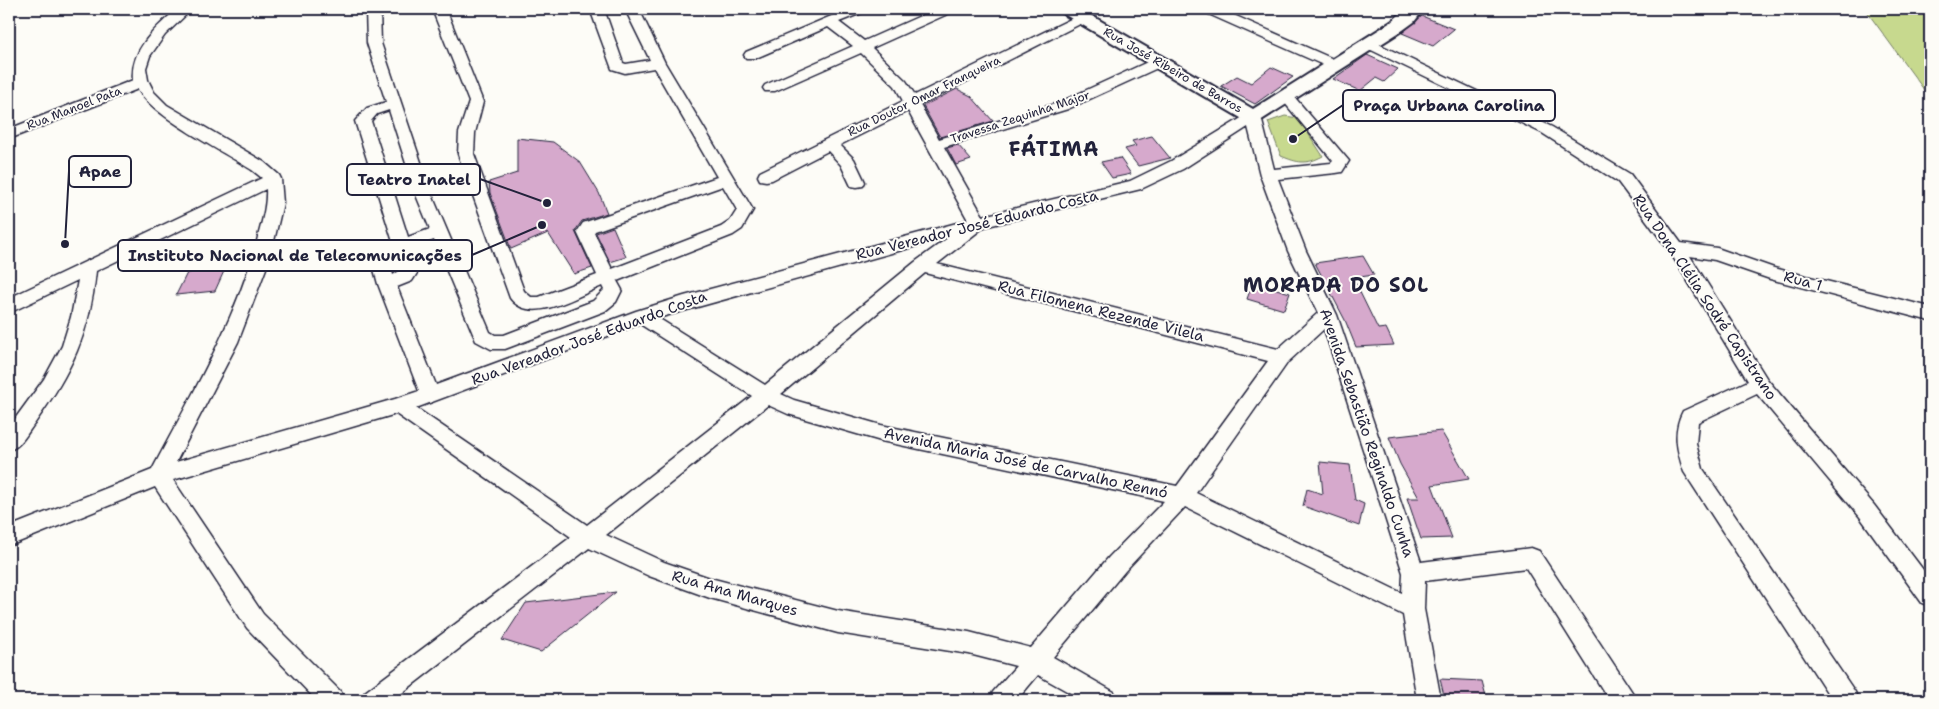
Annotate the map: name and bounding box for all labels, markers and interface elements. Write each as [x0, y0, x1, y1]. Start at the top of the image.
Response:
street label: Rua José Ribeiro de Barros [1101, 24, 1245, 116]
street label: Rua Doutor Omar Franqueira [845, 52, 1003, 140]
street label: Rua Manoel Pata [24, 82, 124, 133]
street label: Travessa Zequinha Major [948, 87, 1092, 147]
callout: Praça Urbana Carolina [1343, 90, 1555, 121]
text: Praça Urbana Carolina [1353, 95, 1545, 116]
district label: FÁTIMA [1009, 134, 1099, 162]
callout: Apae [69, 156, 131, 187]
text: Apae [79, 161, 122, 182]
callout: Teatro Inatel [347, 164, 480, 195]
text: Teatro Inatel [357, 169, 471, 190]
street label: Rua Vereador José Eduardo Costa [854, 185, 1101, 265]
street label: Rua Dona Clélia Sodré Capistrano [1628, 190, 1782, 404]
callout: Instituto Nacional de Telecomunicações [118, 240, 472, 271]
text: Instituto Nacional de Telecomunicações [128, 245, 462, 266]
street label: Rua 1 [1781, 266, 1825, 296]
district label: MORADA DO SOL [1243, 272, 1429, 298]
street label: Rua Filomena Rezende Vilela [996, 276, 1207, 346]
street label: Rua Vereador José Eduardo Costa [469, 286, 710, 390]
street label: Avenida Sebastião Reginaldo Cunha [1315, 306, 1419, 561]
street label: Avenida Maria José de Carvalho Rennó [882, 423, 1170, 503]
street label: Rua Ana Marques [670, 565, 800, 621]

